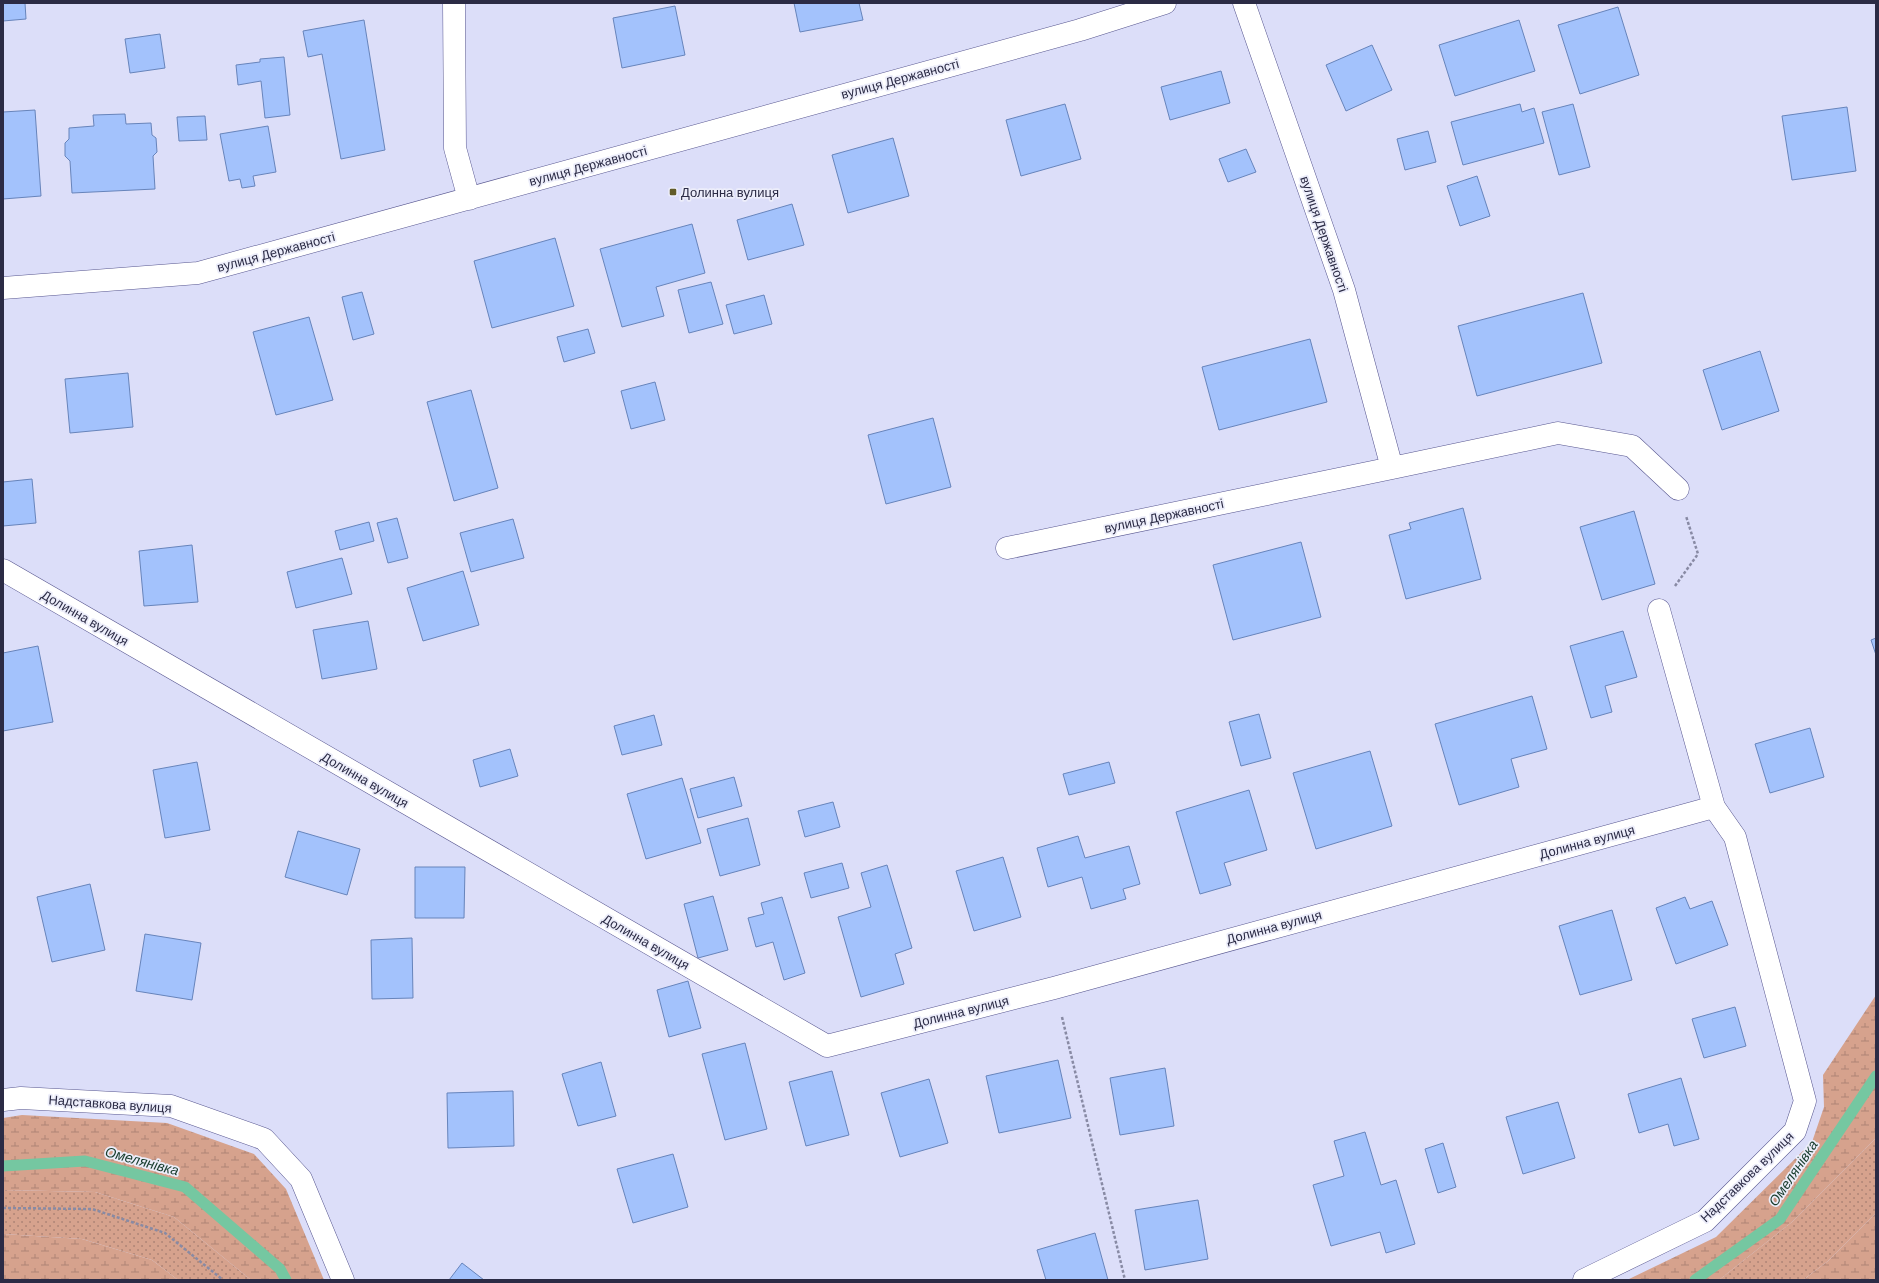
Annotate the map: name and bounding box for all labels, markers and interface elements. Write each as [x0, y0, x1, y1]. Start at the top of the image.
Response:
street label: вулиця Державності [839, 55, 961, 103]
street label: вулиця Державності [527, 142, 649, 190]
street label: вулиця Державності [1296, 174, 1352, 294]
place label: Долинна вулиця [681, 184, 779, 201]
marker: Долинна вулиця [668, 187, 678, 197]
street label: вулиця Державності [215, 228, 337, 276]
street label: вулиця Державності [1103, 495, 1225, 537]
street label: Долинна вулиця [38, 586, 132, 650]
street label: Долинна вулиця [318, 748, 412, 812]
street label: Долинна вулиця [1537, 821, 1637, 863]
street label: Долинна вулиця [1224, 906, 1324, 948]
street label: Долинна вулиця [599, 910, 693, 974]
street label: Долинна вулиця [911, 992, 1011, 1032]
street label: Надставкова вулиця [48, 1091, 172, 1117]
street label: Надставкова вулиця [1697, 1128, 1797, 1226]
water label: Омелянівка [1764, 1136, 1822, 1209]
water label: Омелянівка [103, 1143, 181, 1180]

